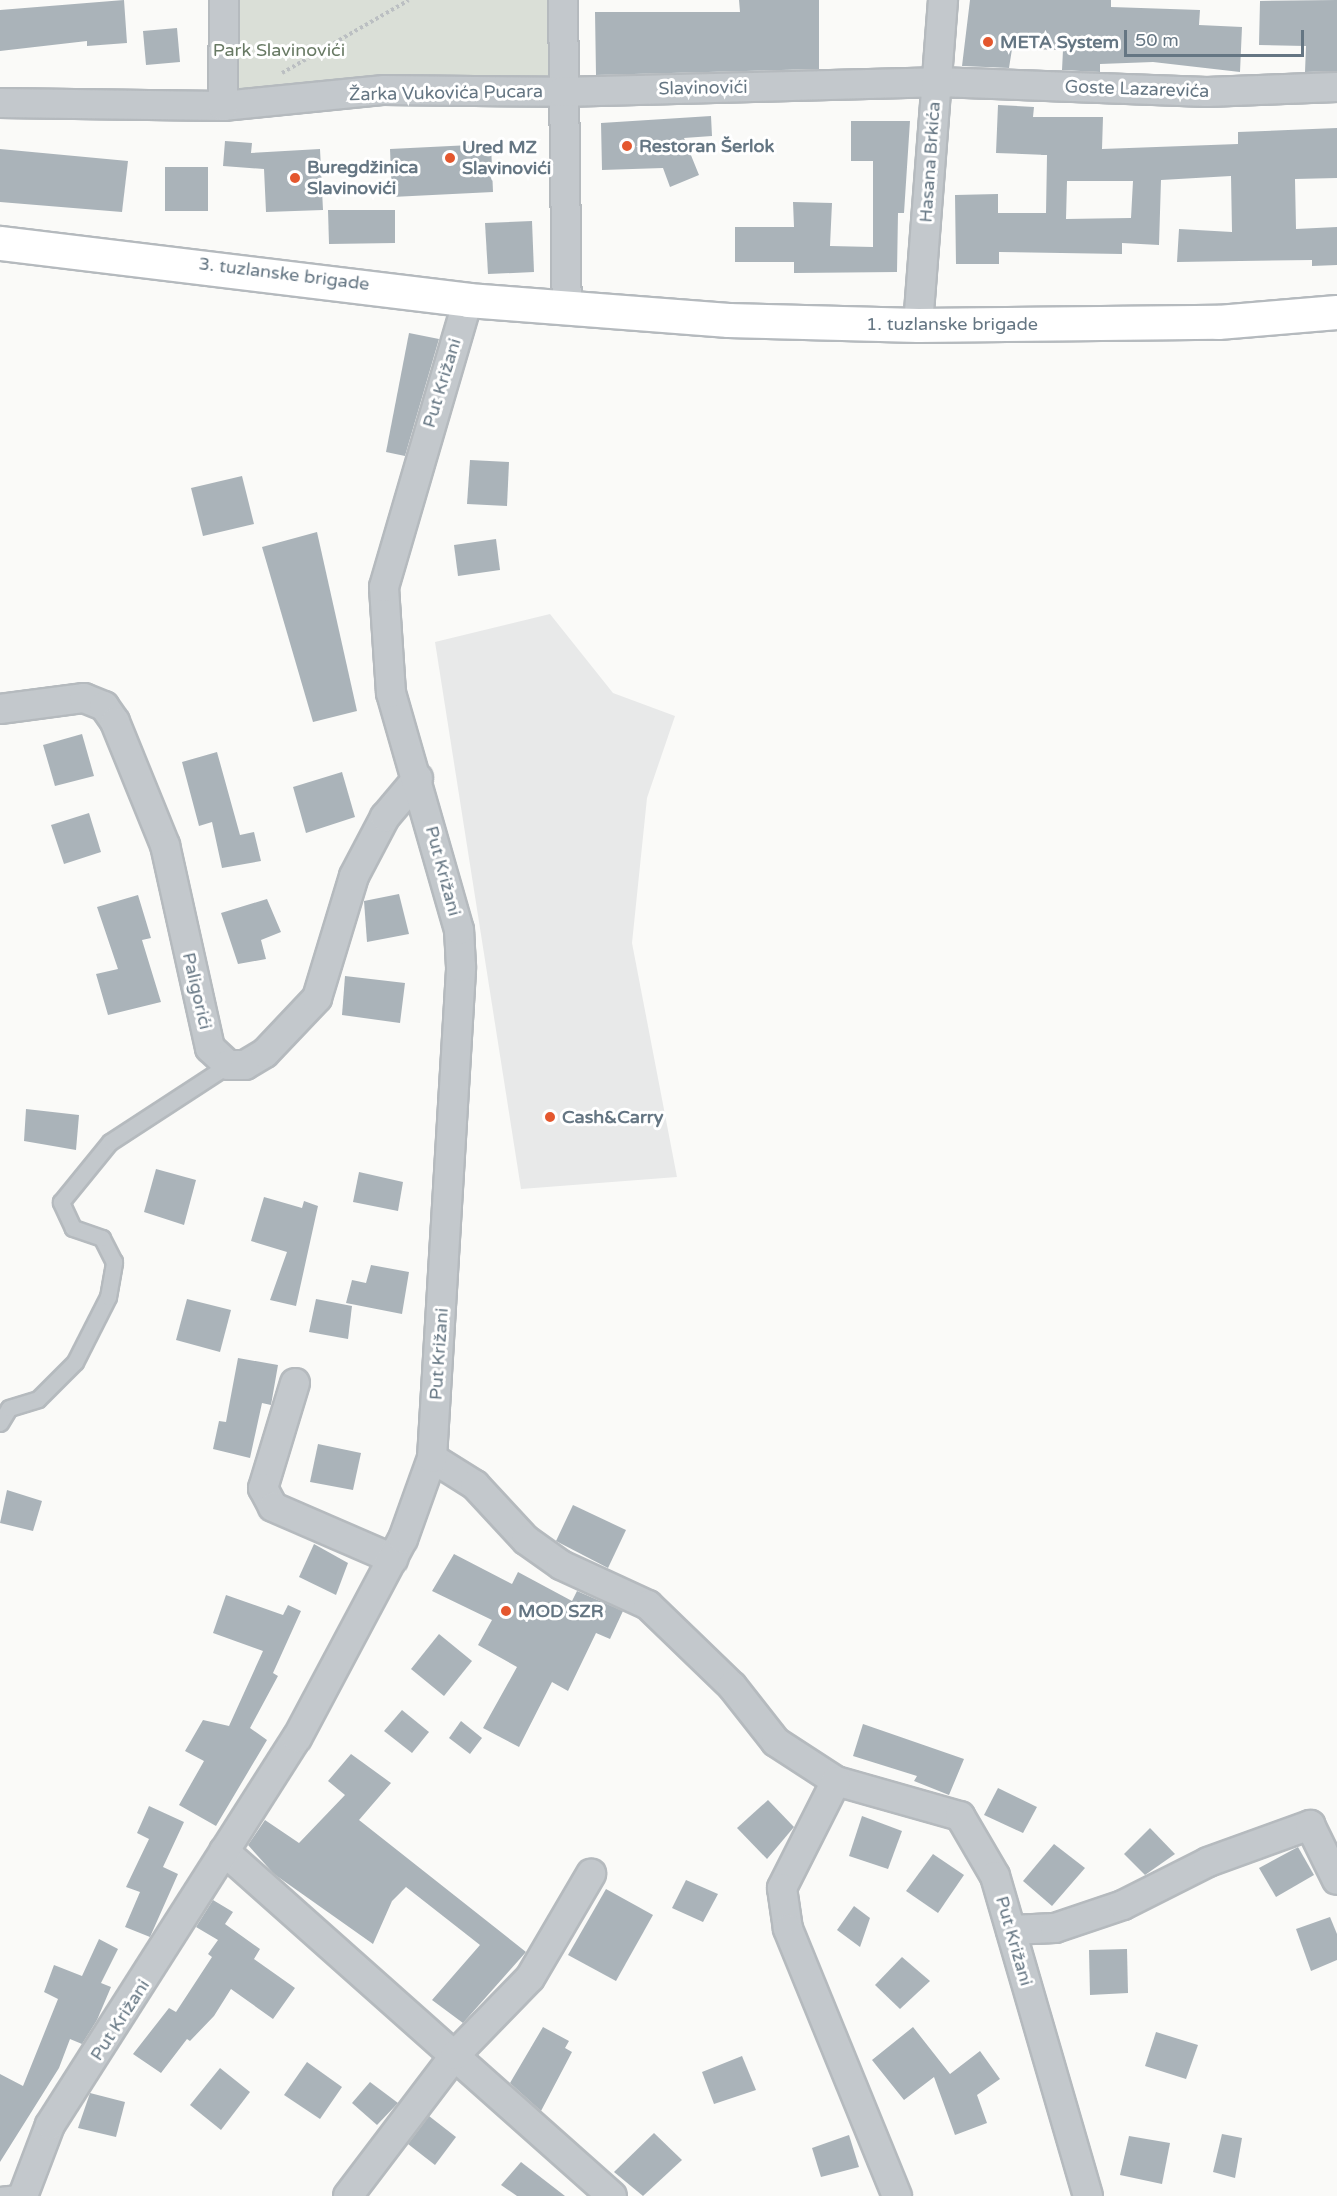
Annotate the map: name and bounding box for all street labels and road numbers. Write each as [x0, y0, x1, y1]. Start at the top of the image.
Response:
street label: Slavinovići [658, 76, 748, 100]
street label: Goste Lazarevića [1064, 76, 1210, 102]
street label: Žarka Vukovića Pucara [349, 81, 543, 105]
street label: Hasana Brkića [915, 101, 945, 223]
street label: 3. tuzlanske brigade [197, 253, 371, 295]
street label: 1. tuzlanske brigade [866, 313, 1038, 335]
street label: Put Križani [418, 336, 466, 430]
street label: Put Križani [421, 824, 465, 918]
street label: Paligorići [178, 950, 216, 1032]
street label: Put Križani [425, 1307, 453, 1401]
street label: Put Križani [991, 1894, 1037, 1988]
street label: Put Križani [86, 1975, 154, 2065]

